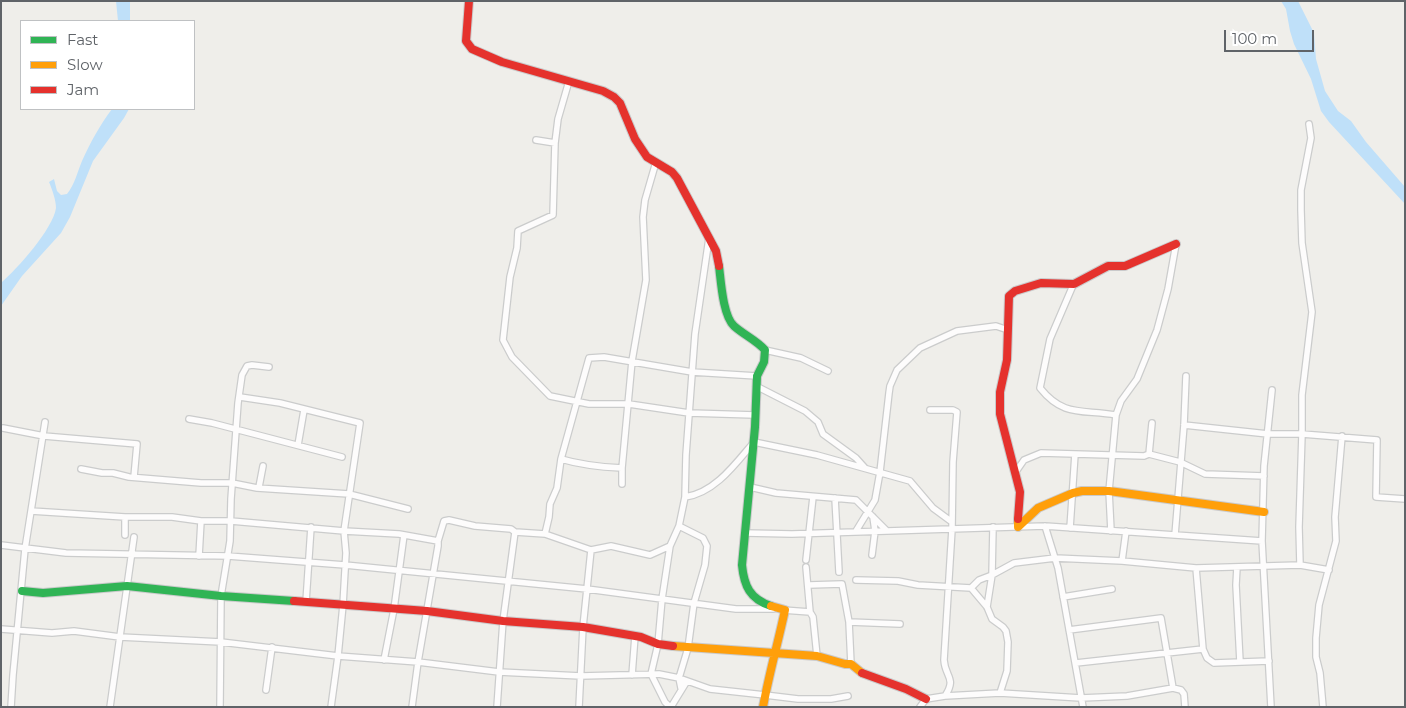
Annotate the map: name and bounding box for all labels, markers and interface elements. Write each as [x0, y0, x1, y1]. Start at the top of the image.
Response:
legend [20, 20, 195, 110]
scale bar [1226, 20, 1316, 52]
text: 100 m [1232, 29, 1277, 48]
text: Fast [67, 30, 98, 49]
text: Slow [67, 55, 103, 74]
text: Jam [67, 80, 99, 99]

